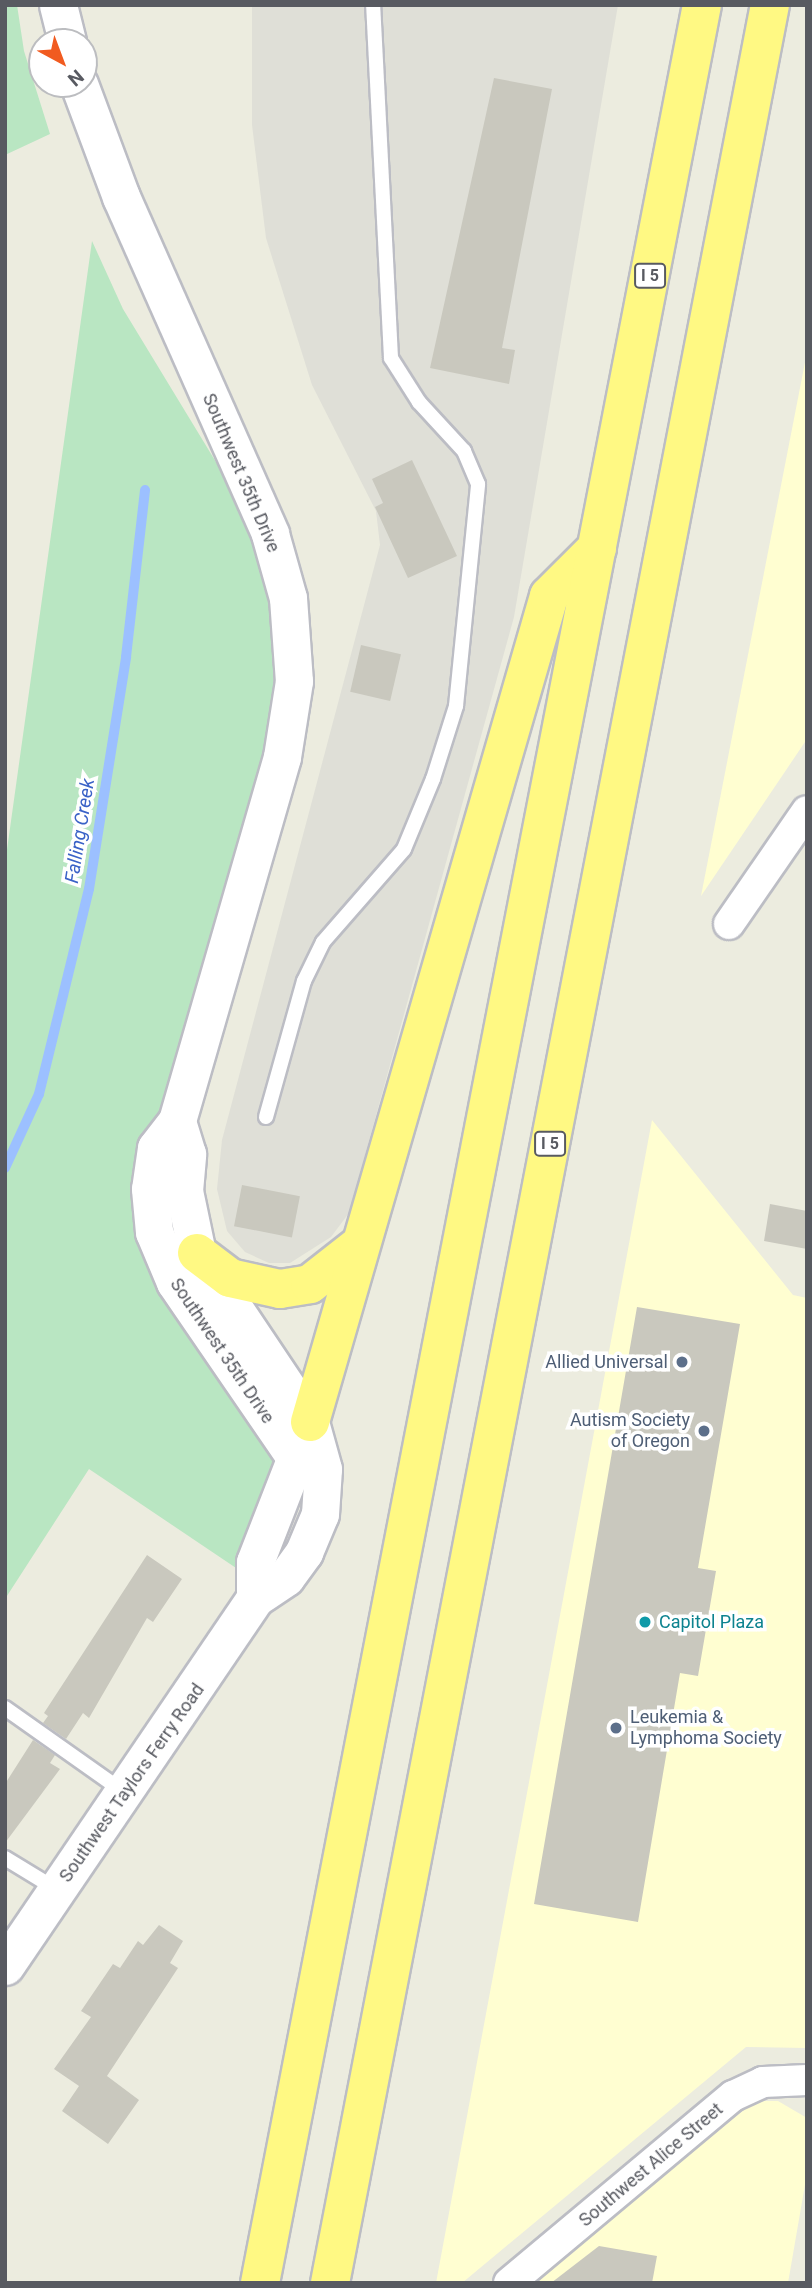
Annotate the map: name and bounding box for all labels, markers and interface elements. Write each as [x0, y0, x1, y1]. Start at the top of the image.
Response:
north arrow [28, 28, 98, 98]
text: N [63, 65, 88, 91]
road number: I 5 [632, 264, 668, 288]
street label: Southwest 35th Drive [198, 390, 284, 556]
water label: Falling Creek [60, 777, 100, 885]
road number: I 5 [532, 1132, 568, 1156]
street label: Southwest 35th Drive [165, 1274, 279, 1428]
place label: Allied Universal [545, 1351, 668, 1373]
marker: Allied Universal [674, 1354, 690, 1370]
place label: Autism Society of Oregon [570, 1410, 690, 1452]
marker: Autism Society of Oregon [696, 1423, 712, 1439]
place label: Capitol Plaza [659, 1611, 764, 1633]
marker: Capitol Plaza [637, 1614, 653, 1630]
street label: Southwest Taylors Ferry Road [55, 1679, 209, 1887]
place label: Leukemia & Lymphoma Society [630, 1707, 782, 1750]
marker: Leukemia & Lymphoma Society [608, 1720, 624, 1736]
street label: Southwest Alice Street [575, 2099, 727, 2231]

